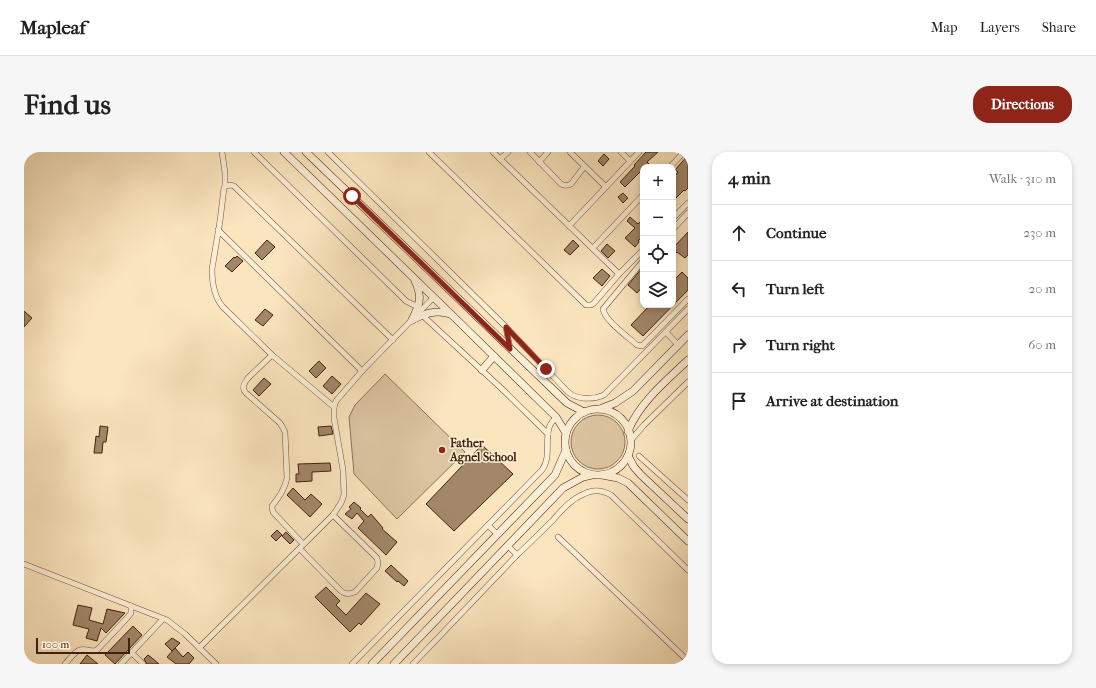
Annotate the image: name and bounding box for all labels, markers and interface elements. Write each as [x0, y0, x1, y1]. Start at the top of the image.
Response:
text: Mapleaf [20, 17, 86, 39]
text: Map [931, 19, 958, 36]
text: Layers [980, 19, 1020, 36]
text: Share [1042, 19, 1076, 36]
button: Directions [973, 86, 1072, 123]
text: Find us [24, 88, 111, 121]
map controls [640, 164, 676, 308]
button: + [640, 164, 676, 200]
text: 4 min [728, 168, 771, 188]
text: Walk · 310 m [989, 171, 1056, 186]
route start [343, 187, 361, 205]
button: − [640, 200, 676, 236]
icon: ahead [728, 222, 750, 244]
text: Continue [766, 224, 826, 242]
text: 230 m [1023, 225, 1056, 240]
button: locate [640, 236, 676, 272]
button: layers [640, 272, 676, 308]
icon: left [728, 278, 750, 300]
text: Turn left [766, 280, 824, 298]
text: 20 m [1029, 281, 1056, 296]
icon: right [728, 334, 750, 356]
text: Turn right [766, 336, 835, 354]
text: 60 m [1028, 337, 1056, 352]
route end [537, 360, 555, 378]
icon: arrive [728, 390, 750, 412]
text: Arrive at destination [766, 392, 898, 410]
place label: Father Agnel School [449, 436, 517, 465]
marker: Father Agnel School [437, 445, 447, 455]
scale bar [36, 636, 130, 655]
text: 100 m [42, 638, 70, 651]

